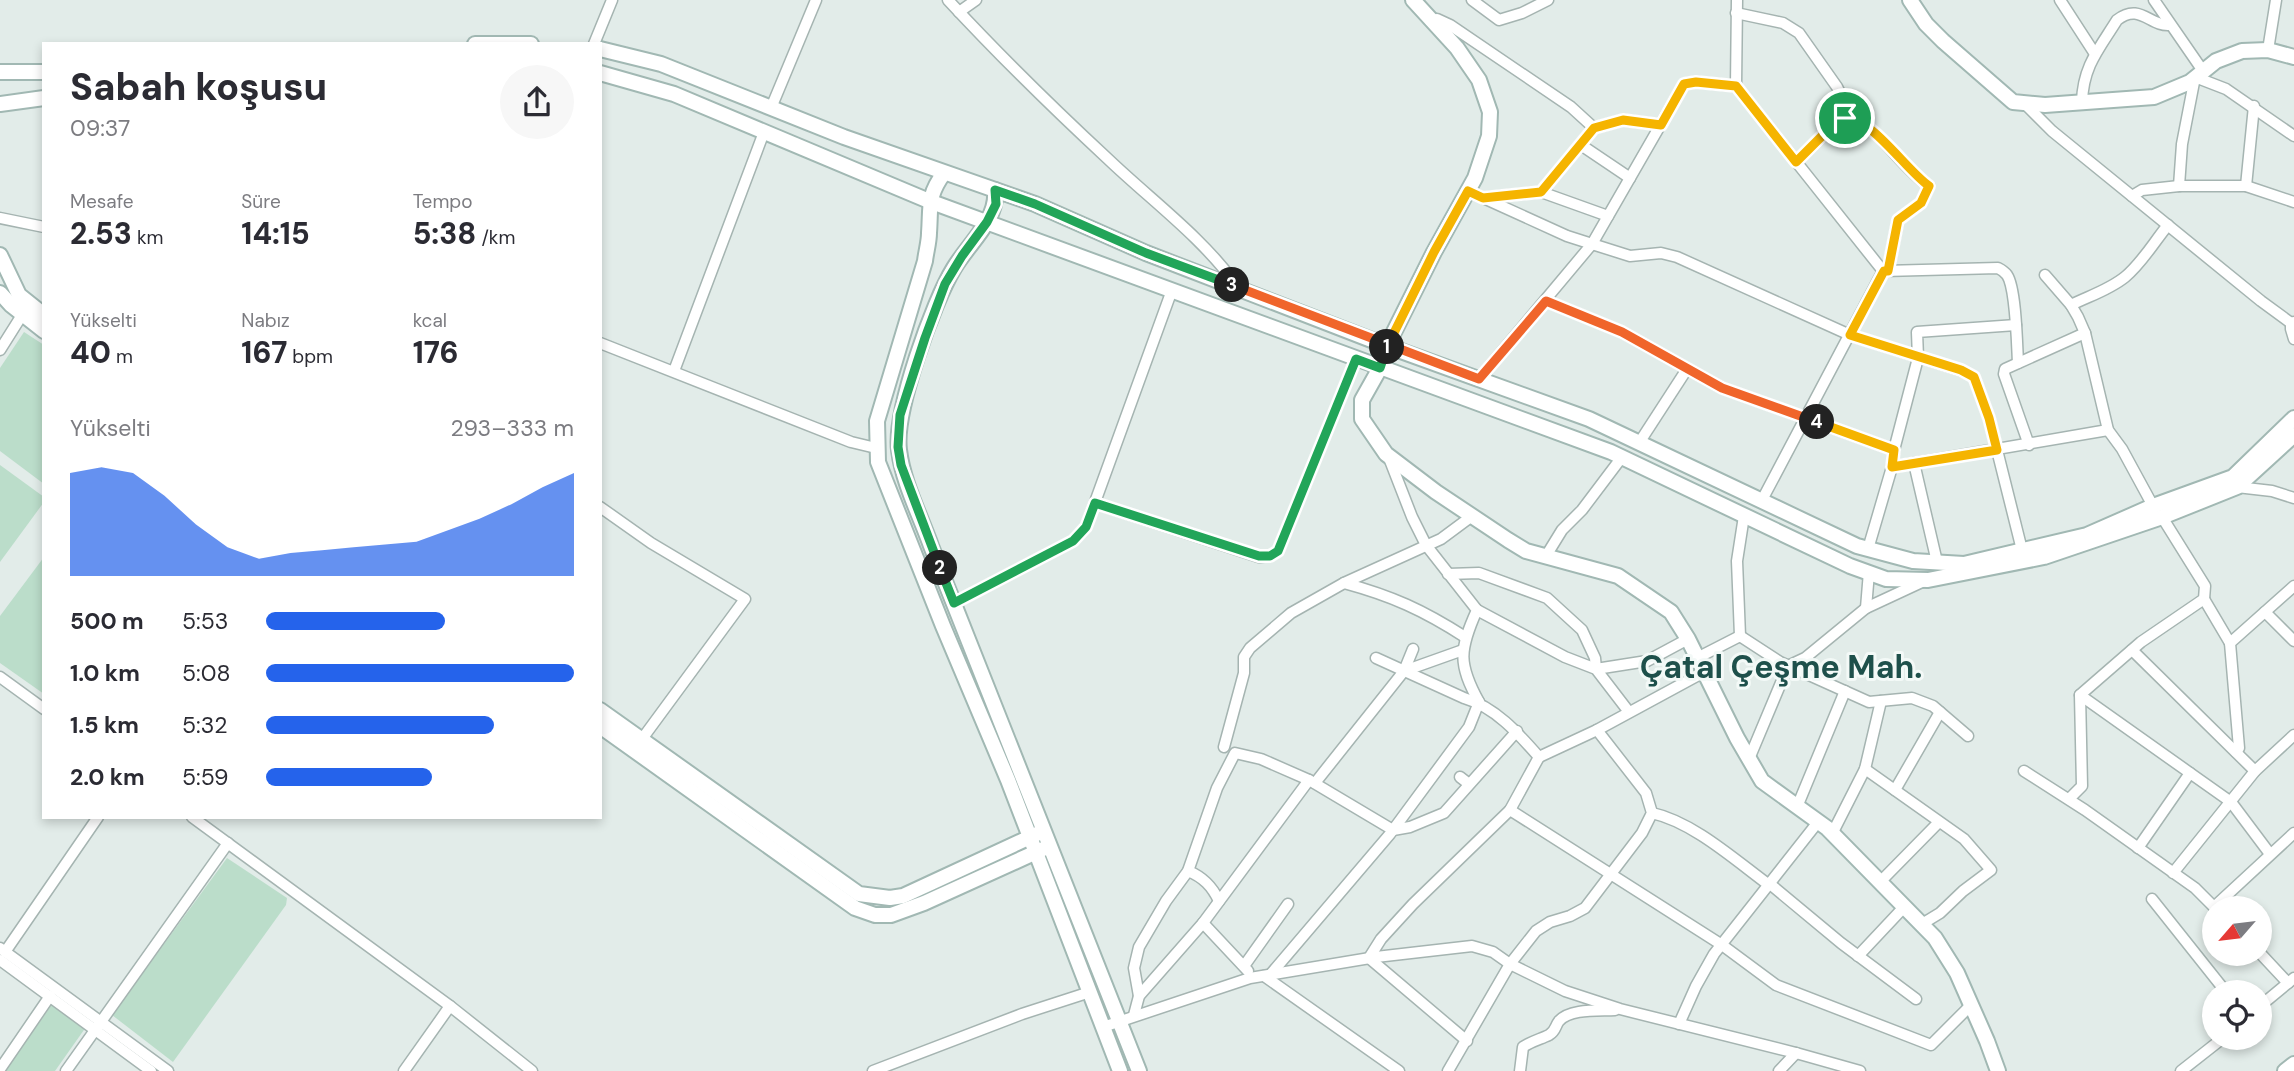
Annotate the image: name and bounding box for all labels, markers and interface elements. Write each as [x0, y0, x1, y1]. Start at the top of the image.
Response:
text: Sabah koşusu [70, 62, 327, 112]
button: share [500, 65, 574, 139]
pin [1815, 88, 1875, 148]
icon: arrive [1826, 99, 1864, 137]
text: 09:37 [70, 113, 130, 143]
text: Mesafe [70, 189, 134, 214]
text: Süre [241, 189, 281, 214]
text: Tempo [413, 189, 473, 214]
text: 2.53 [70, 214, 132, 253]
text: 14:15 [241, 214, 310, 253]
text: 5:38 [413, 214, 476, 253]
text: km [132, 225, 163, 250]
text: /km [476, 225, 515, 250]
pin: 3 [1214, 268, 1250, 302]
text: 3 [1226, 272, 1237, 297]
text: Yükselti [70, 308, 137, 333]
text: Nabız [241, 308, 290, 333]
text: kcal [413, 308, 447, 333]
pin: 1 [1370, 330, 1404, 364]
text: 40 [70, 333, 111, 372]
text: 167 [241, 333, 287, 372]
text: 176 [413, 333, 459, 372]
text: 1 [1383, 334, 1390, 359]
text: m [111, 344, 133, 369]
text: bpm [287, 344, 333, 369]
pin: 4 [1800, 404, 1834, 440]
text: 4 [1810, 409, 1823, 434]
text: Yükselti [70, 413, 151, 443]
text: 293–333 m [451, 413, 574, 443]
pin: 2 [922, 550, 958, 586]
text: 2 [934, 555, 945, 580]
text: 500 m [70, 606, 144, 636]
text: 5:53 [182, 606, 228, 636]
district label: Çatal Çeşme Mah. [1640, 646, 1922, 688]
text: 1.0 km [70, 658, 140, 688]
text: 5:08 [182, 658, 230, 688]
text: 1.5 km [70, 710, 139, 740]
text: 5:32 [182, 710, 228, 740]
text: 2.0 km [70, 762, 145, 792]
text: 5:59 [182, 762, 228, 792]
north arrow [2202, 896, 2272, 966]
map controls [2202, 896, 2272, 1050]
button: locate [2202, 980, 2272, 1050]

